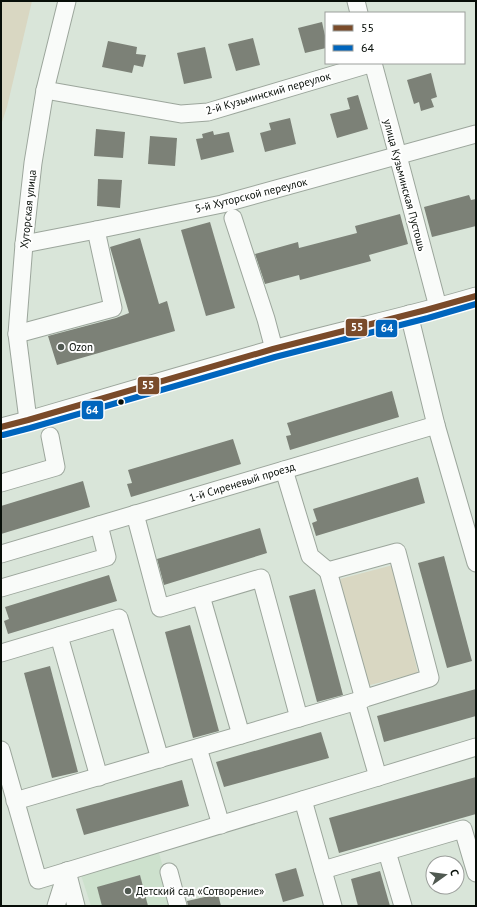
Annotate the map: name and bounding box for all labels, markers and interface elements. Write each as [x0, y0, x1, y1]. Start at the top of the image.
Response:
legend [325, 12, 465, 64]
text: 55 [361, 20, 374, 35]
text: 64 [361, 40, 375, 55]
street label: 2-й Кузьминский переулок [204, 68, 333, 118]
street label: улица Кузьминская Пустошь [381, 118, 429, 252]
street label: Хуторская улица [17, 169, 39, 249]
street label: 5-й Хуторской переулок [193, 174, 309, 216]
line badge: 55 [345, 318, 368, 337]
line badge: 64 [375, 319, 398, 338]
text: 55 [351, 320, 363, 334]
text: 64 [381, 321, 394, 335]
place label: Ozon [69, 340, 93, 354]
marker: Ozon [56, 342, 66, 352]
line badge: 55 [137, 376, 160, 395]
text: 55 [142, 378, 154, 392]
unlabelled marker [116, 397, 126, 407]
line badge: 64 [81, 400, 104, 420]
text: 64 [86, 403, 99, 417]
street label: 1-й Сиреневый проезд [187, 459, 297, 505]
north arrow [425, 855, 465, 895]
text: С [447, 868, 462, 877]
place label: Детский сад «Сотворение» [136, 884, 264, 898]
marker: Детский сад «Сотворение» [123, 886, 133, 896]

